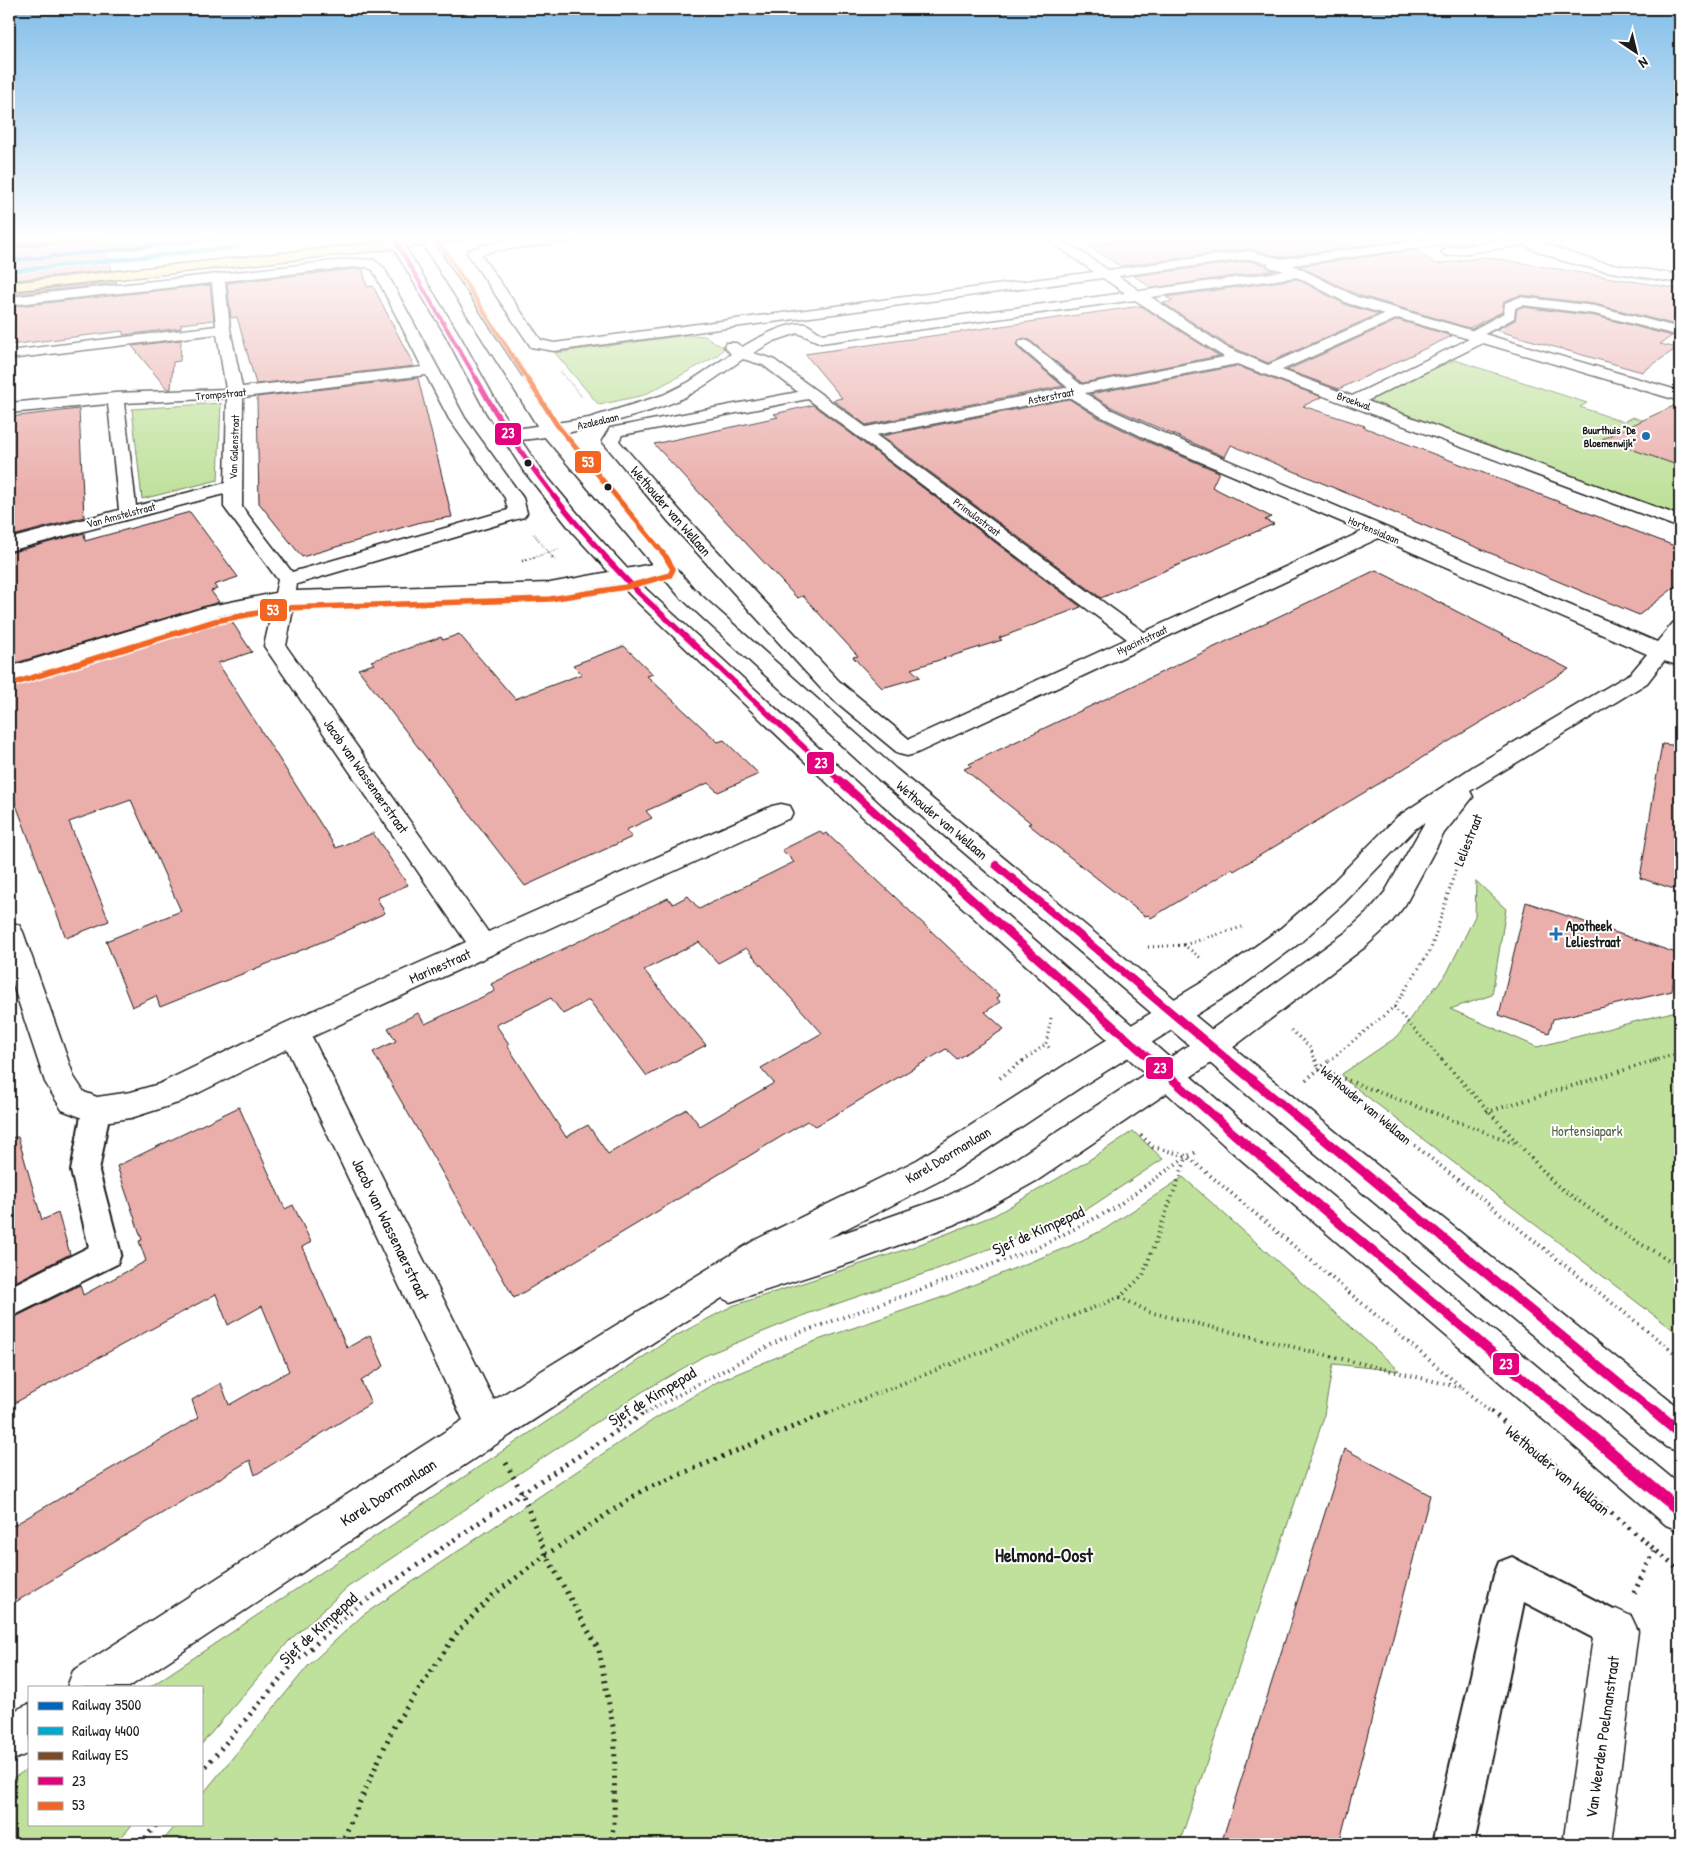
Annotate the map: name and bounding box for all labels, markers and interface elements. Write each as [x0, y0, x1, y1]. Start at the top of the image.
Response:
north arrow [1612, 28, 1662, 78]
text: N [1635, 53, 1652, 73]
street label: Trompstraat [195, 385, 247, 403]
street label: Asterstraat [1027, 385, 1075, 407]
street label: Broekwal [1335, 388, 1373, 414]
street label: Azalealaan [576, 409, 620, 433]
street label: Van Galenstraat [226, 414, 242, 479]
line badge: 23 [494, 422, 522, 446]
text: 23 [502, 423, 515, 442]
place label: Buurthuis "De Bloemenwijk" [1582, 423, 1637, 451]
marker: Buurthuis "De Bloemenwijk" [1640, 430, 1652, 442]
line badge: 53 [574, 450, 602, 474]
text: 53 [582, 452, 595, 471]
unlabelled marker [523, 458, 533, 468]
street label: Wethouder van Wellaan [627, 461, 716, 560]
unlabelled marker [603, 482, 613, 492]
street label: Primulastraat [951, 495, 1004, 539]
street label: Van Amstelstraat [85, 499, 157, 531]
street label: Hortensialaan [1346, 513, 1402, 547]
line badge: 53 [259, 598, 288, 622]
text: 53 [267, 600, 280, 619]
street label: Hyacintstraat [1114, 622, 1170, 658]
street label: Jacob van Wassenaerstraat [320, 715, 413, 837]
line badge: 23 [806, 751, 835, 775]
text: 23 [815, 753, 828, 772]
street label: Wethouder van Wellaan [893, 776, 992, 864]
street label: Leliestraat [1448, 811, 1487, 869]
place label: Apotheek Leliestraat [1566, 916, 1622, 951]
marker: Apotheek Leliestraat [1550, 928, 1562, 940]
street label: Marinestraat [406, 943, 474, 988]
line badge: 23 [1145, 1056, 1174, 1080]
text: 23 [1154, 1058, 1167, 1077]
street label: Wethouder van Wellaan [1317, 1061, 1416, 1149]
park label: Hortensiapark [1552, 1121, 1623, 1141]
street label: Karel Doormanlaan [902, 1122, 994, 1188]
street label: Jacob van Wassenaerstraat [347, 1154, 435, 1304]
street label: Sjef de Kimpepad [988, 1200, 1088, 1260]
line badge: 23 [1492, 1352, 1520, 1376]
text: 23 [1500, 1354, 1513, 1373]
street label: Sjef de Kimpepad [604, 1361, 700, 1431]
street label: Wethouder van Wellaan [1501, 1420, 1615, 1520]
street label: Karel Doormanlaan [336, 1453, 440, 1531]
district label: Helmond-Oost [995, 1542, 1094, 1568]
street label: Sjef de Kimpepad [274, 1587, 362, 1669]
street label: Van Weerden Poelmanstraat [1580, 1654, 1624, 1819]
legend [28, 1686, 202, 1826]
text: Railway 3500 [72, 1694, 141, 1715]
text: Railway 4400 [72, 1720, 140, 1741]
text: Railway ES [72, 1744, 128, 1765]
text: 23 [72, 1770, 86, 1791]
text: 53 [72, 1794, 85, 1815]

